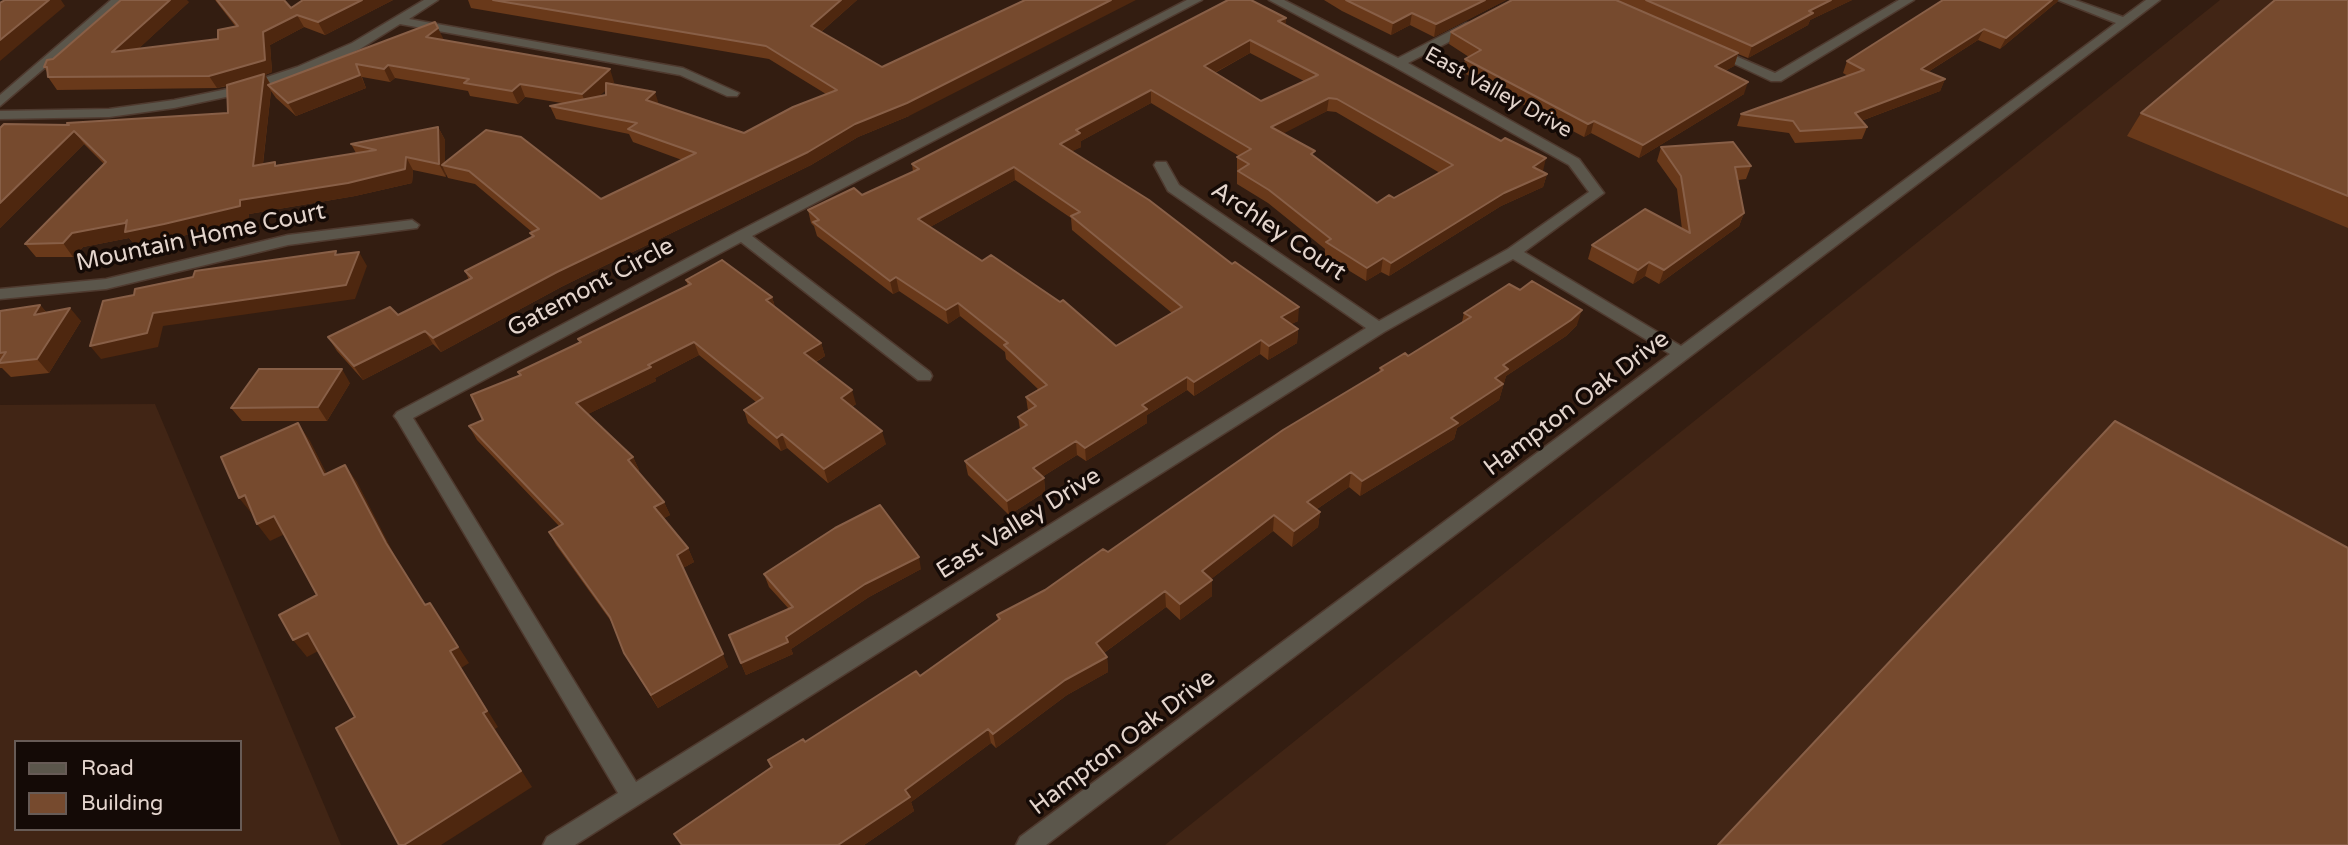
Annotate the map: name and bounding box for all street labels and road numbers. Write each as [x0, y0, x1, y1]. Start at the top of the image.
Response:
street label: East Valley Drive [1420, 42, 1576, 144]
street label: Archley Court [1205, 176, 1351, 288]
street label: Mountain Home Court [74, 198, 328, 278]
street label: Gatemont Circle [503, 232, 679, 344]
street label: Hampton Oak Drive [1479, 325, 1675, 483]
street label: East Valley Drive [932, 462, 1106, 586]
street label: Hampton Oak Drive [1025, 664, 1221, 822]

